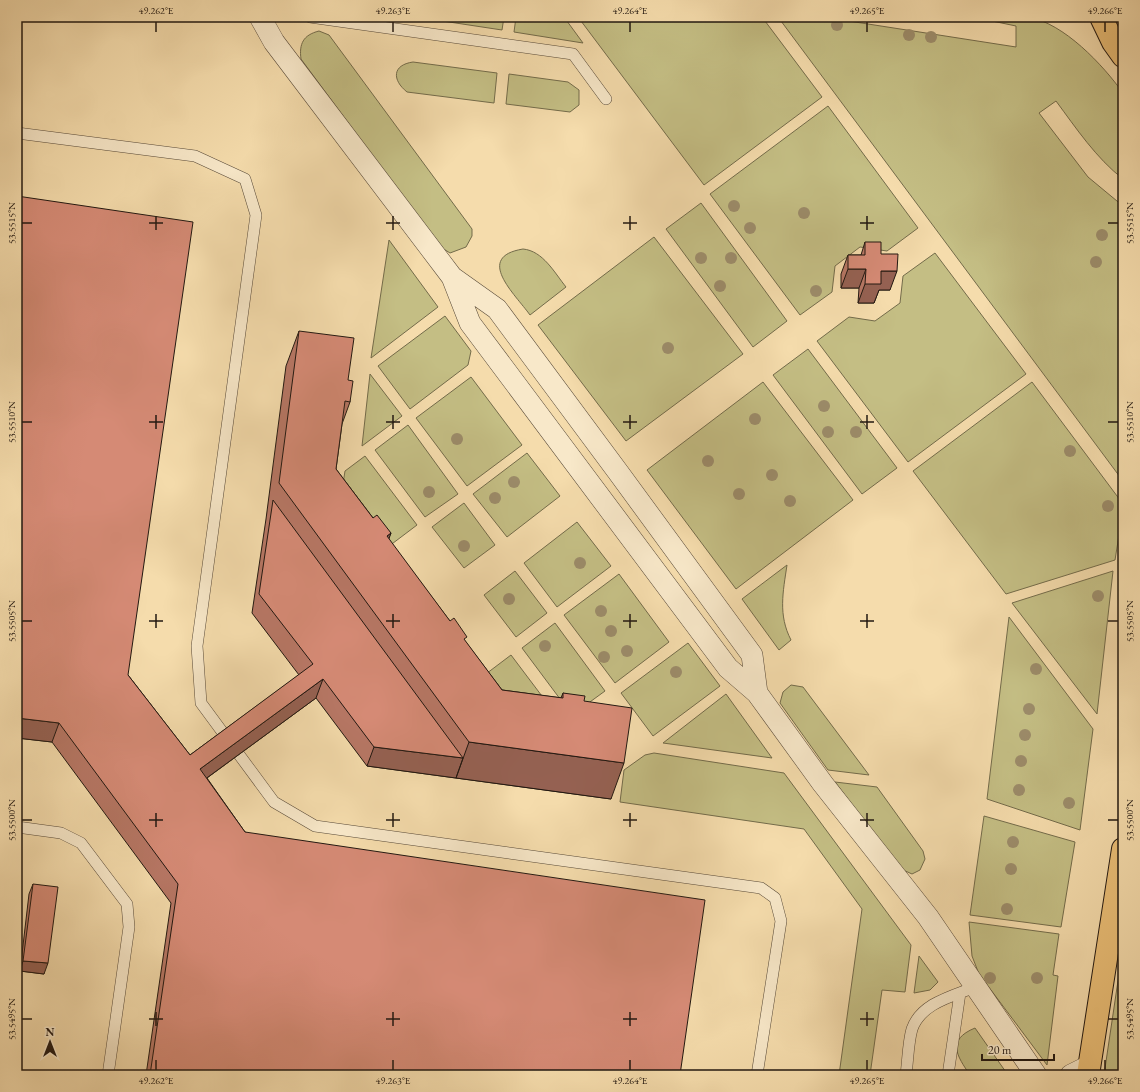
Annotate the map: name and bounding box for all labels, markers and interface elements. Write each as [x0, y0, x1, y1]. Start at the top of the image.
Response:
text: 49.262°E [139, 4, 174, 17]
text: 49.263°E [376, 4, 411, 17]
text: 49.264°E [613, 4, 648, 17]
text: 49.265°E [850, 4, 885, 17]
text: 49.266°E [1088, 4, 1123, 17]
text: 53.5515°N [5, 202, 18, 244]
text: 53.5515°N [1123, 202, 1136, 244]
text: 53.5510°N [5, 401, 18, 443]
text: 53.5510°N [1123, 401, 1136, 443]
text: 53.5505°N [5, 600, 18, 642]
text: 53.5505°N [1123, 600, 1136, 642]
text: 53.5500°N [5, 799, 18, 841]
text: 53.5500°N [1123, 799, 1136, 841]
text: 53.5495°N [5, 998, 18, 1040]
text: 53.5495°N [1123, 998, 1136, 1040]
north arrow [30, 1022, 70, 1062]
text: N [46, 1025, 55, 1039]
scale bar [982, 1036, 1054, 1062]
text: 20 m [988, 1042, 1012, 1058]
text: 49.262°E [139, 1074, 174, 1087]
text: 49.263°E [376, 1074, 411, 1087]
text: 49.264°E [613, 1074, 648, 1087]
text: 49.265°E [850, 1074, 885, 1087]
text: 49.266°E [1088, 1074, 1123, 1087]

